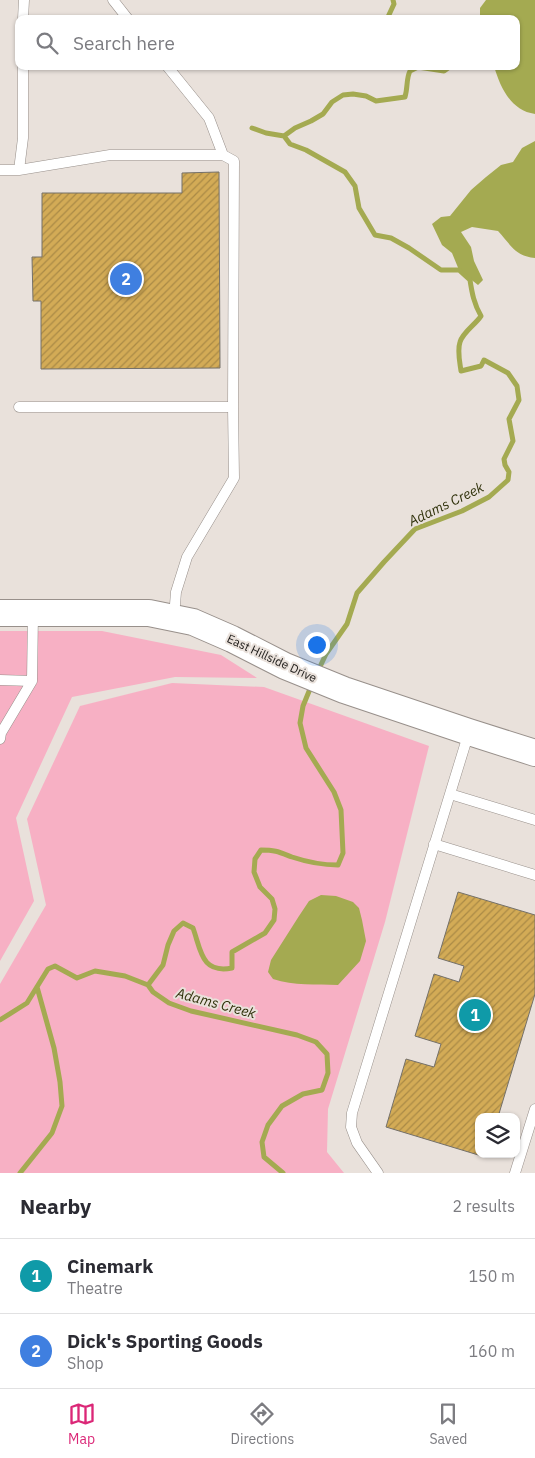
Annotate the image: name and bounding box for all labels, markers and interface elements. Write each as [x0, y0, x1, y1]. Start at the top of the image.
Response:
search box [15, 15, 520, 70]
icon: search [33, 29, 61, 57]
text: Search here [73, 31, 175, 55]
pin: 2 [110, 260, 142, 298]
water label: Adams Creek [404, 478, 487, 530]
street label: East Hillside Drive [225, 631, 320, 686]
your location [304, 632, 330, 658]
water label: Adams Creek [173, 983, 258, 1022]
pin: 1 [459, 996, 491, 1034]
map controls [475, 1113, 520, 1158]
button: layers [475, 1113, 520, 1158]
text: Nearby [20, 1192, 91, 1220]
text: 2 results [452, 1196, 515, 1216]
text: Cinemark [67, 1254, 153, 1278]
text: 1 [31, 1266, 41, 1286]
text: 150 m [468, 1266, 515, 1286]
text: Theatre [67, 1278, 123, 1298]
text: Dick's Sporting Goods [67, 1329, 263, 1353]
text: 2 [31, 1341, 41, 1361]
text: 160 m [468, 1341, 515, 1361]
text: Shop [67, 1353, 104, 1373]
tab: Map [68, 1400, 96, 1448]
tab: Directions [231, 1400, 294, 1448]
tab: Saved [429, 1400, 467, 1448]

